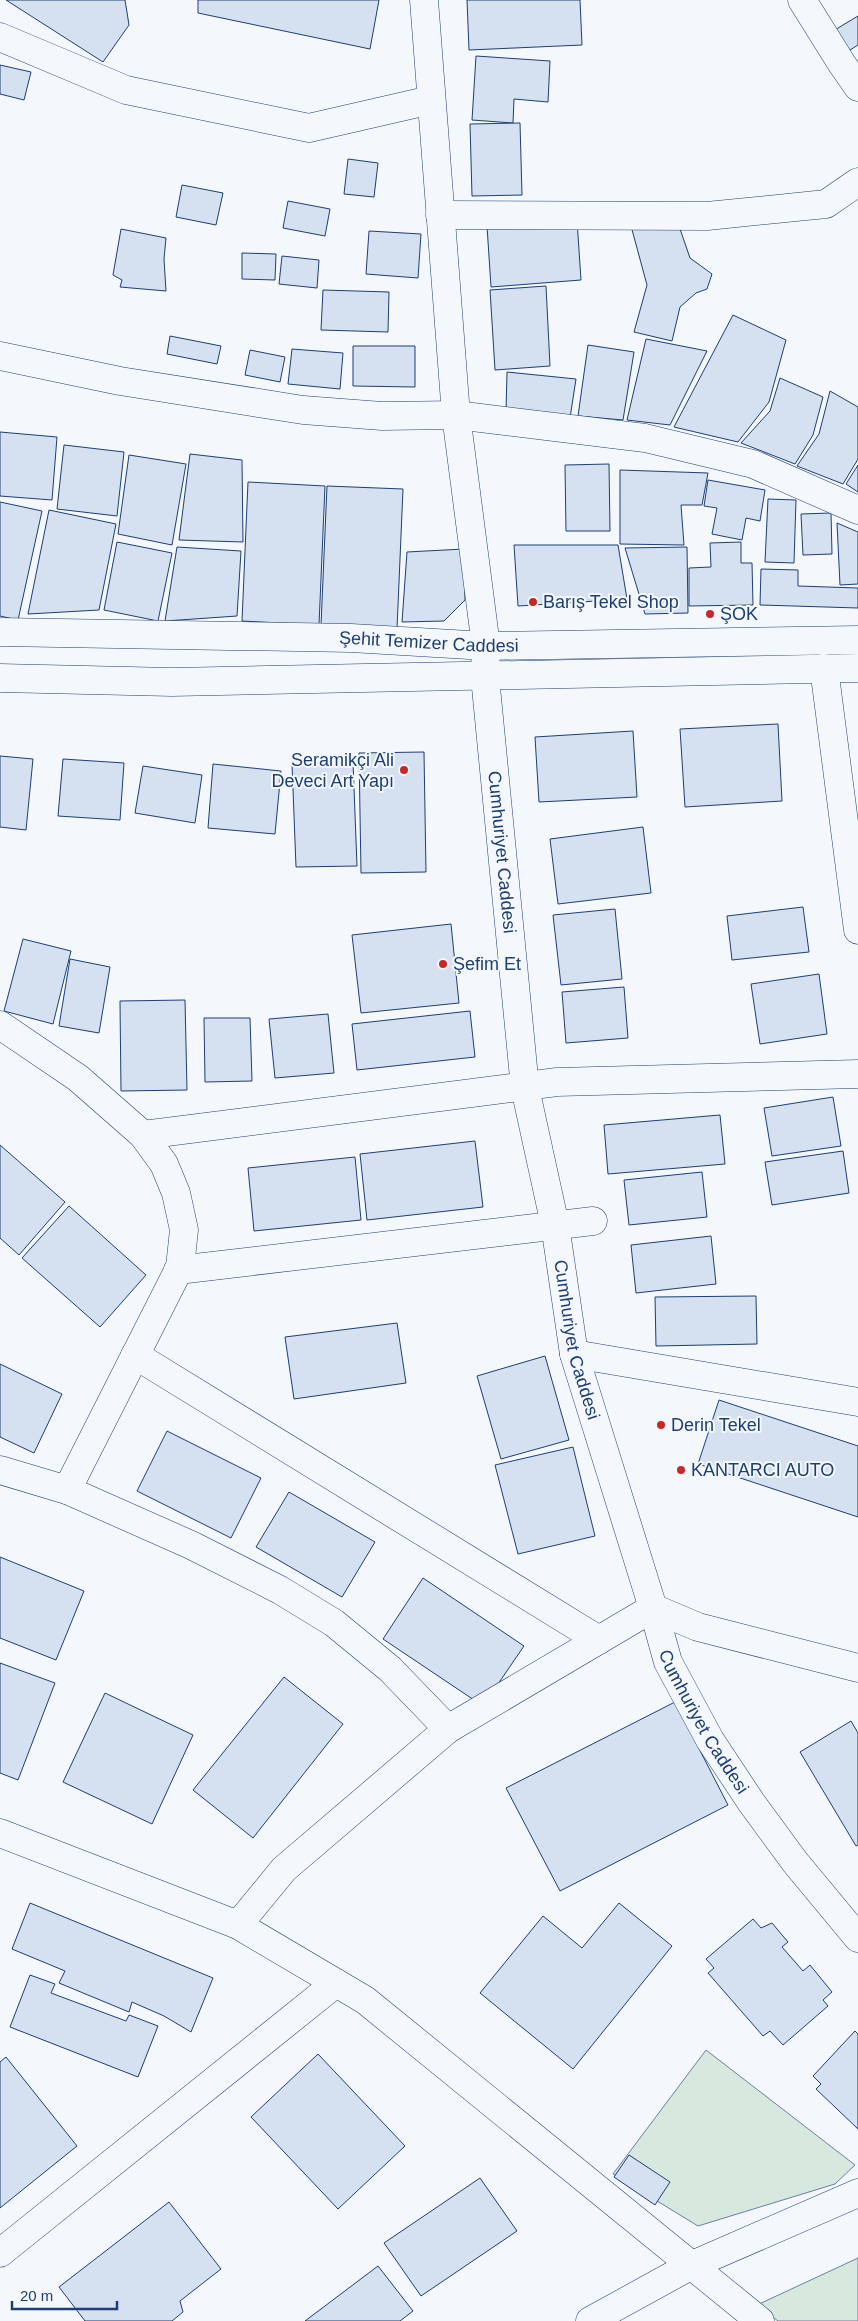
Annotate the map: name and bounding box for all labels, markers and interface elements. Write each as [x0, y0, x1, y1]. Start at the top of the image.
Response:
place label: Barış Tekel Shop [543, 592, 679, 612]
marker: Barış Tekel Shop [527, 596, 539, 608]
place label: ŞOK [720, 604, 758, 624]
marker: ŞOK [704, 608, 716, 620]
street label: Şehit Temizer Caddesi [339, 628, 519, 656]
place label: Seramikçi Ali Deveci Art Yapı [272, 750, 394, 791]
marker: Seramikçi Ali Deveci Art Yapı [398, 764, 410, 776]
street label: Cumhuriyet Caddesi [484, 770, 520, 934]
place label: Şefim Et [453, 954, 521, 974]
marker: Şefim Et [437, 958, 449, 970]
street label: Cumhuriyet Caddesi [550, 1258, 604, 1422]
place label: Derin Tekel [671, 1415, 761, 1435]
marker: Derin Tekel [655, 1419, 667, 1431]
place label: KANTARCI AUTO [691, 1460, 834, 1480]
marker: KANTARCI AUTO [675, 1464, 687, 1476]
street label: Cumhuriyet Caddesi [655, 1648, 753, 1798]
scale bar [12, 2278, 118, 2310]
text: 20 m [20, 2287, 53, 2304]

